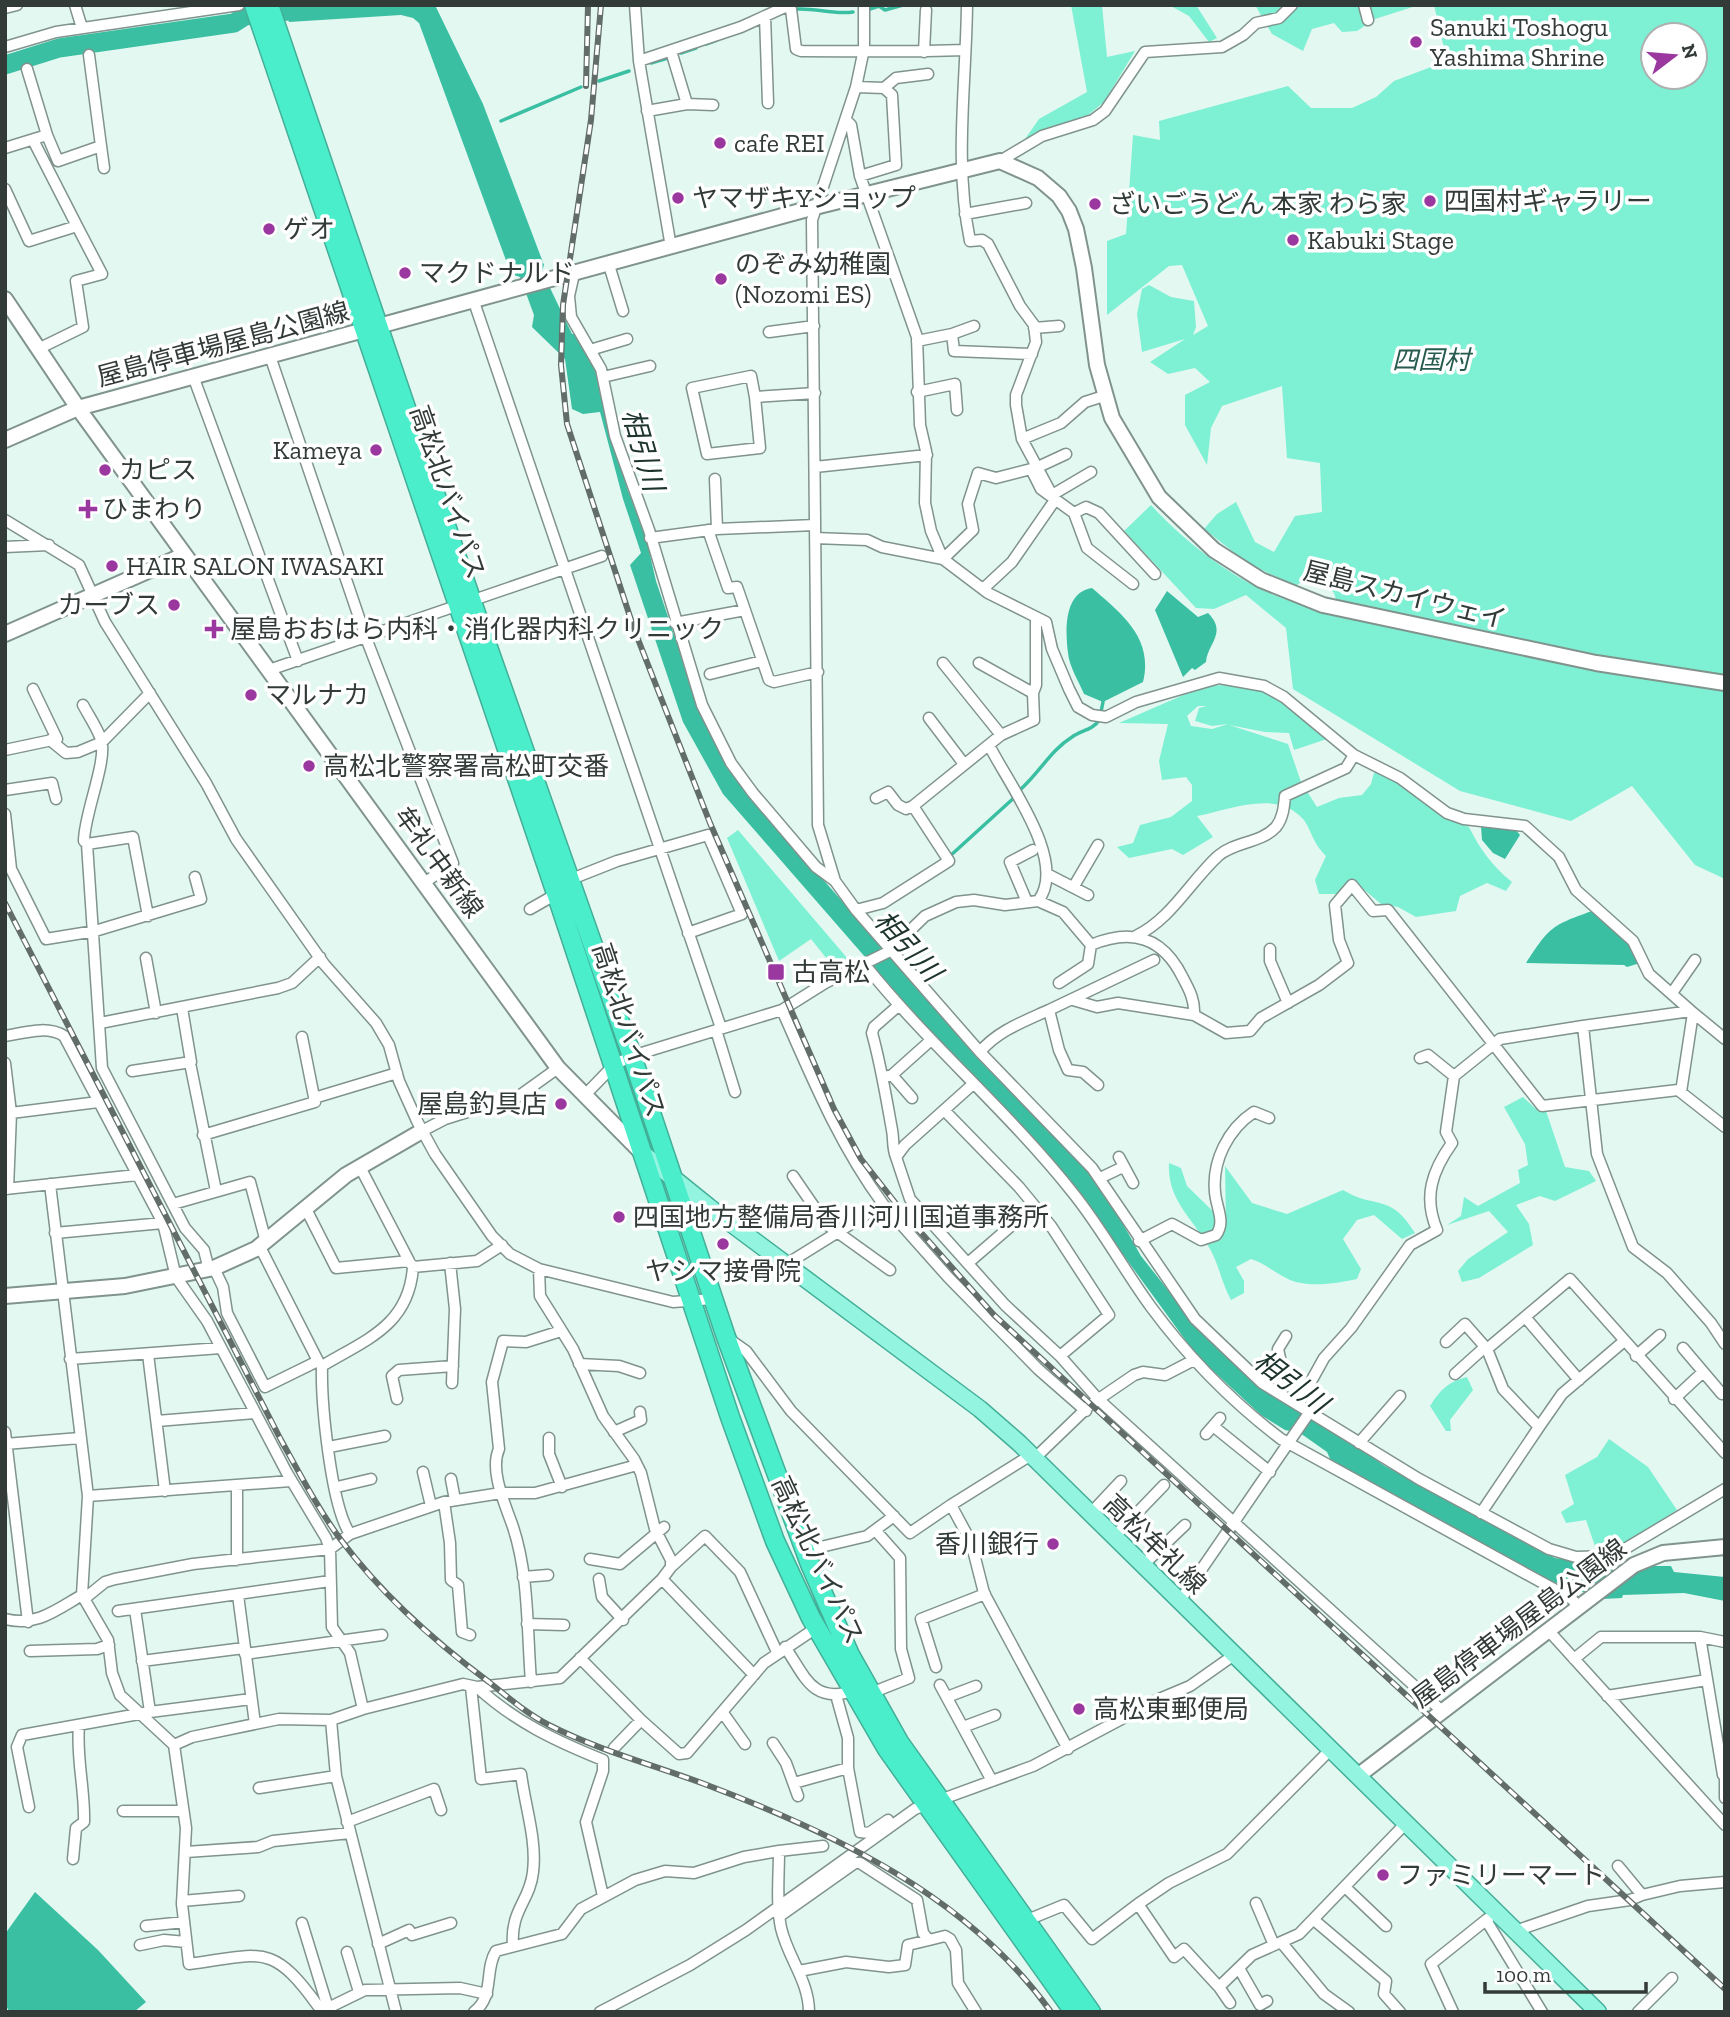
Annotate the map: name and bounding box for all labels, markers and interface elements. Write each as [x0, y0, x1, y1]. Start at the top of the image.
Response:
place label: Sanuki Toshogu Yashima Shrine [1429, 11, 1608, 73]
north arrow [1639, 21, 1709, 91]
marker: Sanuki Toshogu Yashima Shrine [1408, 34, 1424, 50]
text: N [1677, 41, 1703, 62]
place label: cafe REI [734, 127, 825, 159]
marker: cafe REI [712, 135, 728, 151]
place label: ヤマザキYショップ [692, 182, 916, 214]
place label: 四国村ギャラリー [1444, 185, 1652, 217]
place label: ざいごうどん 本家 わら家 [1109, 188, 1407, 220]
marker: ヤマザキYショップ [670, 190, 686, 206]
marker: 四国村ギャラリー [1422, 193, 1438, 209]
marker: ざいごうどん 本家 わら家 [1087, 196, 1103, 212]
place label: ゲオ [283, 213, 335, 245]
marker: ゲオ [261, 221, 277, 237]
place label: Kabuki Stage [1307, 224, 1454, 256]
marker: Kabuki Stage [1285, 232, 1301, 248]
place label: のぞみ幼稚園 (Nozomi ES) [735, 248, 891, 310]
place label: マクドナルド [419, 257, 575, 289]
marker: マクドナルド [397, 265, 413, 281]
marker: のぞみ幼稚園 (Nozomi ES) [713, 271, 729, 287]
street label: 屋島停車場屋島公園線 [93, 295, 353, 393]
park label: 四国村 [1392, 344, 1474, 376]
street label: 高松北バイパス [403, 401, 493, 583]
water label: 相引川 [616, 405, 671, 498]
place label: Kameya [273, 434, 362, 466]
marker: Kameya [368, 442, 384, 458]
place label: カピス [119, 454, 197, 486]
marker: カピス [97, 462, 113, 478]
place label: ひまわり [102, 493, 206, 525]
marker: ひまわり [80, 501, 96, 517]
place label: HAIR SALON IWASAKI [126, 550, 384, 582]
street label: 屋島スカイウェイ [1300, 554, 1510, 636]
marker: HAIR SALON IWASAKI [104, 558, 120, 574]
place label: カーブス [58, 589, 160, 621]
marker: カーブス [166, 597, 182, 613]
place label: 屋島おおはら内科・消化器内科クリニック [230, 613, 724, 645]
marker: 屋島おおはら内科・消化器内科クリニック [204, 619, 224, 639]
place label: マルナカ [265, 679, 369, 711]
marker: マルナカ [243, 687, 259, 703]
place label: 高松北警察署高松町交番 [323, 750, 609, 782]
marker: 高松北警察署高松町交番 [301, 758, 317, 774]
street label: 牟礼中新線 [388, 800, 490, 924]
water label: 相引川 [868, 904, 950, 990]
street label: 高松北バイパス [586, 939, 672, 1121]
place label: 古高松 [792, 956, 870, 988]
marker: 古高松 [766, 962, 786, 982]
place label: 屋島釣具店 [417, 1088, 547, 1120]
marker: 屋島釣具店 [553, 1096, 569, 1112]
place label: 四国地方整備局香川河川国道事務所 [633, 1201, 1049, 1233]
marker: 四国地方整備局香川河川国道事務所 [611, 1209, 627, 1225]
marker: ヤシマ接骨院 [715, 1236, 731, 1252]
place label: ヤシマ接骨院 [645, 1255, 801, 1287]
water label: 相引川 [1248, 1344, 1337, 1422]
street label: 高松北バイパス [765, 1471, 871, 1649]
street label: 高松牟礼線 [1097, 1487, 1213, 1601]
place label: 香川銀行 [935, 1528, 1039, 1560]
street label: 屋島停車場屋島公園線 [1406, 1532, 1632, 1714]
marker: 香川銀行 [1045, 1536, 1061, 1552]
place label: 高松東郵便局 [1093, 1693, 1249, 1725]
marker: 高松東郵便局 [1071, 1701, 1087, 1717]
place label: ファミリーマート [1397, 1859, 1605, 1891]
marker: ファミリーマート [1375, 1867, 1391, 1883]
scale bar [1485, 1951, 1646, 1995]
text: 100 m [1496, 1962, 1551, 1987]

